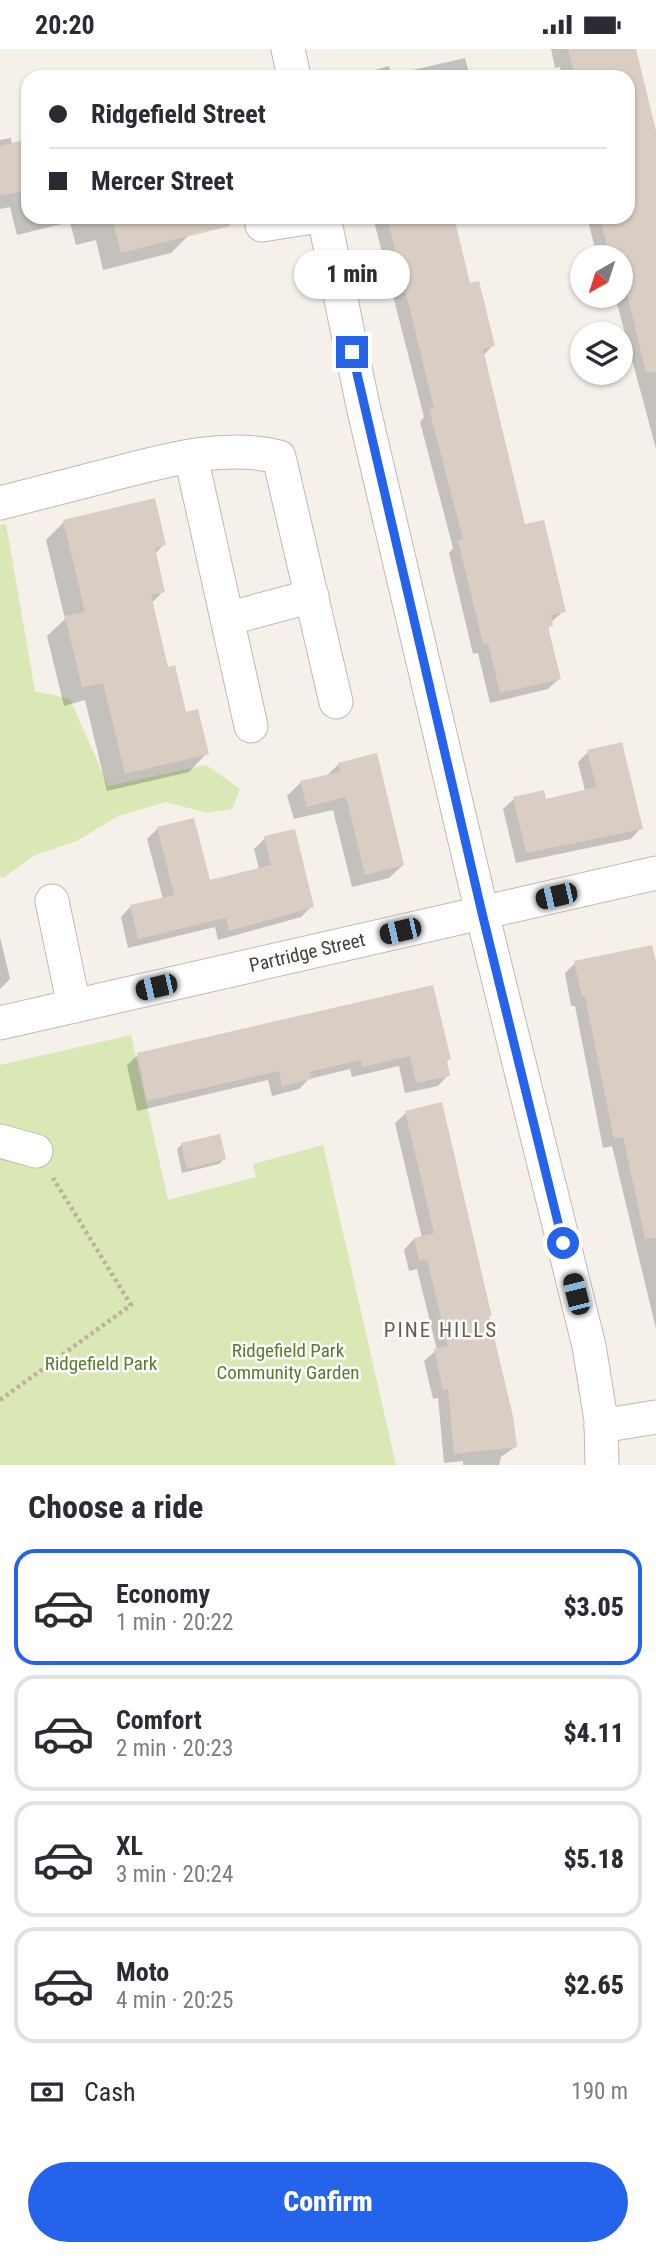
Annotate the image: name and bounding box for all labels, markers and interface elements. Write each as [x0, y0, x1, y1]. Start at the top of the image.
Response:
text: 20:20 [35, 10, 95, 40]
text: Ridgefield Street [91, 99, 266, 129]
text: Mercer Street [91, 166, 234, 196]
north arrow [570, 245, 634, 308]
map controls [570, 245, 633, 385]
callout: 1 min [294, 251, 410, 299]
text: 1 min [326, 261, 378, 288]
button: layers [570, 322, 633, 385]
route end [336, 336, 368, 368]
car [534, 881, 579, 911]
car [378, 916, 423, 946]
street label: Partridge Street [247, 928, 367, 977]
car [134, 972, 179, 1002]
route start [547, 1227, 579, 1259]
car [561, 1271, 592, 1317]
district label: PINE HILLS [384, 1318, 498, 1342]
park label: Ridgefield Park Community Garden [216, 1339, 360, 1384]
park label: Ridgefield Park [45, 1352, 158, 1375]
text: Choose a ride [28, 1488, 203, 1526]
icon: car [32, 1576, 95, 1639]
text: Economy [116, 1579, 210, 1609]
text: $3.05 [563, 1592, 624, 1622]
text: 1 min · 20:22 [116, 1609, 233, 1636]
icon: car [32, 1702, 95, 1765]
text: Comfort [116, 1705, 202, 1735]
text: $4.11 [563, 1718, 624, 1748]
text: 2 min · 20:23 [116, 1735, 233, 1762]
icon: car [32, 1828, 95, 1891]
text: XL [116, 1831, 143, 1861]
text: $5.18 [563, 1844, 624, 1874]
text: 3 min · 20:24 [116, 1861, 233, 1888]
icon: car [32, 1954, 95, 2017]
text: Moto [116, 1957, 169, 1987]
text: $2.65 [563, 1970, 624, 2000]
text: 4 min · 20:25 [116, 1987, 233, 2014]
icon: cash [28, 2073, 66, 2111]
text: Cash [84, 2077, 136, 2107]
text: 190 m [571, 2078, 628, 2105]
button: Confirm [28, 2162, 628, 2242]

